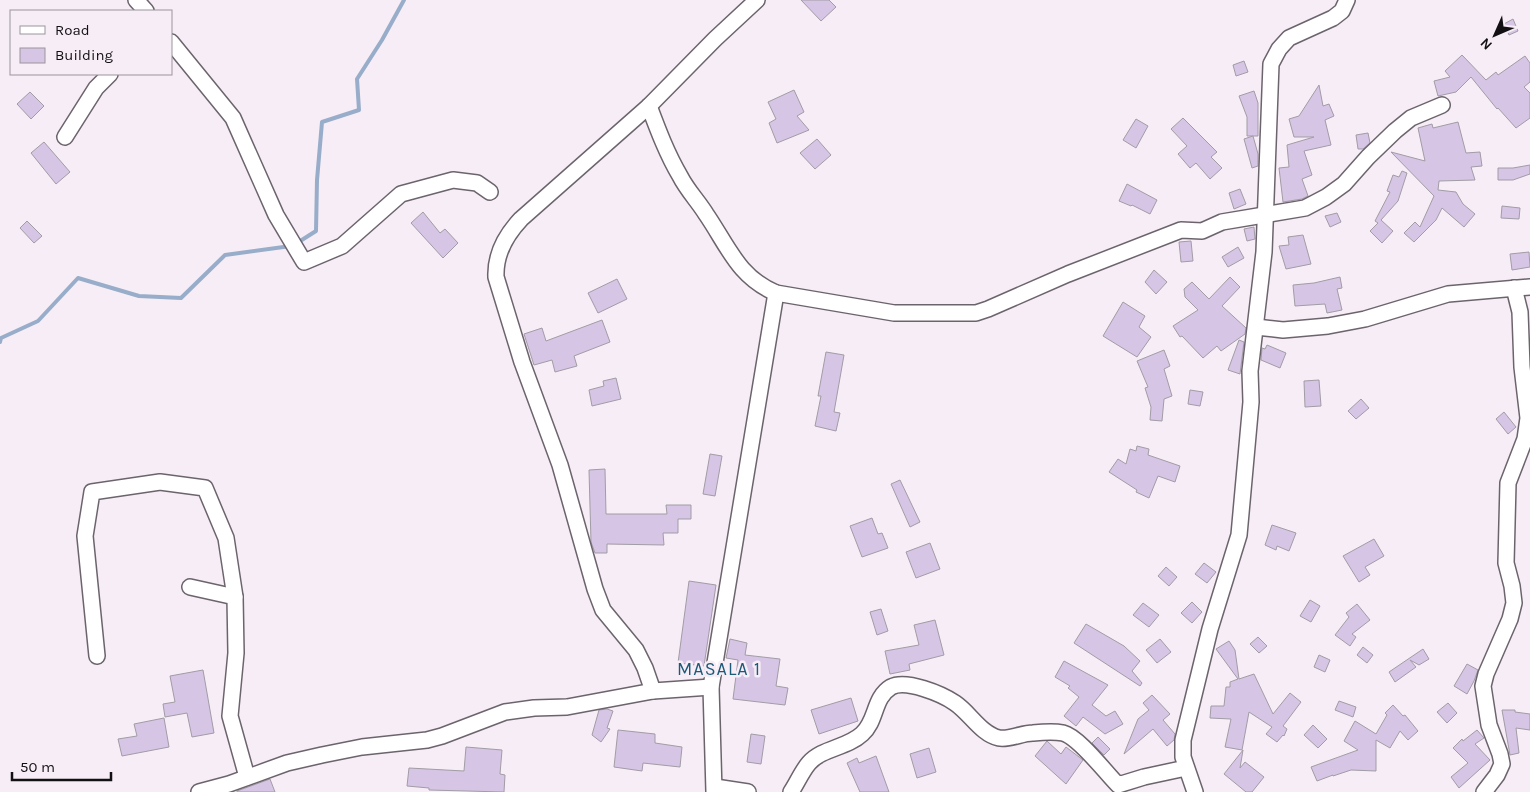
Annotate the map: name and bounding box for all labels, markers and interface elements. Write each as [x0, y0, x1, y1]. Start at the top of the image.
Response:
legend [10, 10, 172, 75]
north arrow [1470, 10, 1520, 60]
text: Road [55, 21, 90, 39]
text: N [1477, 34, 1496, 53]
text: Building [55, 46, 113, 64]
district label: MASALA 1 [677, 658, 761, 680]
scale bar [12, 750, 111, 782]
text: 50 m [20, 758, 55, 776]

